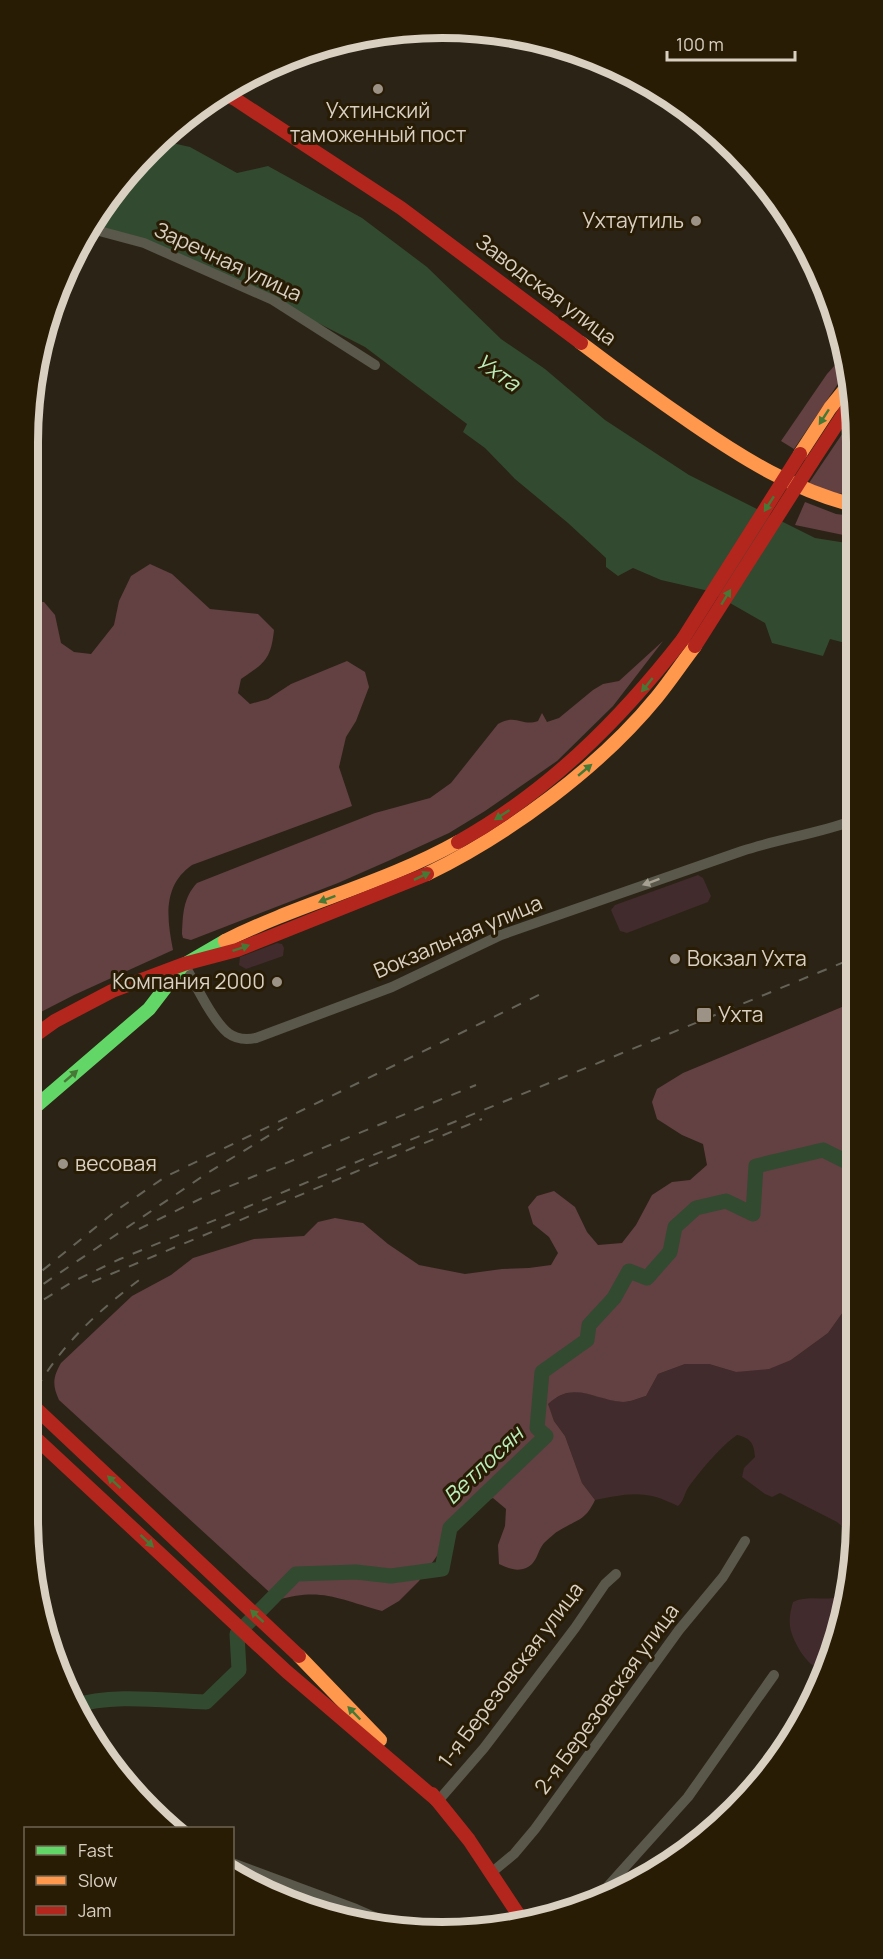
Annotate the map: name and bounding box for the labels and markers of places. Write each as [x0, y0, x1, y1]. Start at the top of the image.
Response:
marker: Ухтинский таможенный пост [371, 82, 385, 96]
place label: Ухтинский таможенный пост [290, 96, 467, 148]
place label: Ухтаутиль [582, 206, 684, 234]
marker: Ухтаутиль [689, 214, 703, 228]
place label: Вокзал Ухта [687, 944, 807, 972]
marker: Вокзал Ухта [668, 952, 682, 966]
place label: Компания 2000 [112, 967, 265, 995]
marker: Компания 2000 [270, 975, 284, 989]
place label: Ухта [718, 1000, 763, 1028]
marker: Ухта [695, 1006, 713, 1024]
place label: весовая [75, 1149, 157, 1177]
marker: весовая [56, 1157, 70, 1171]

